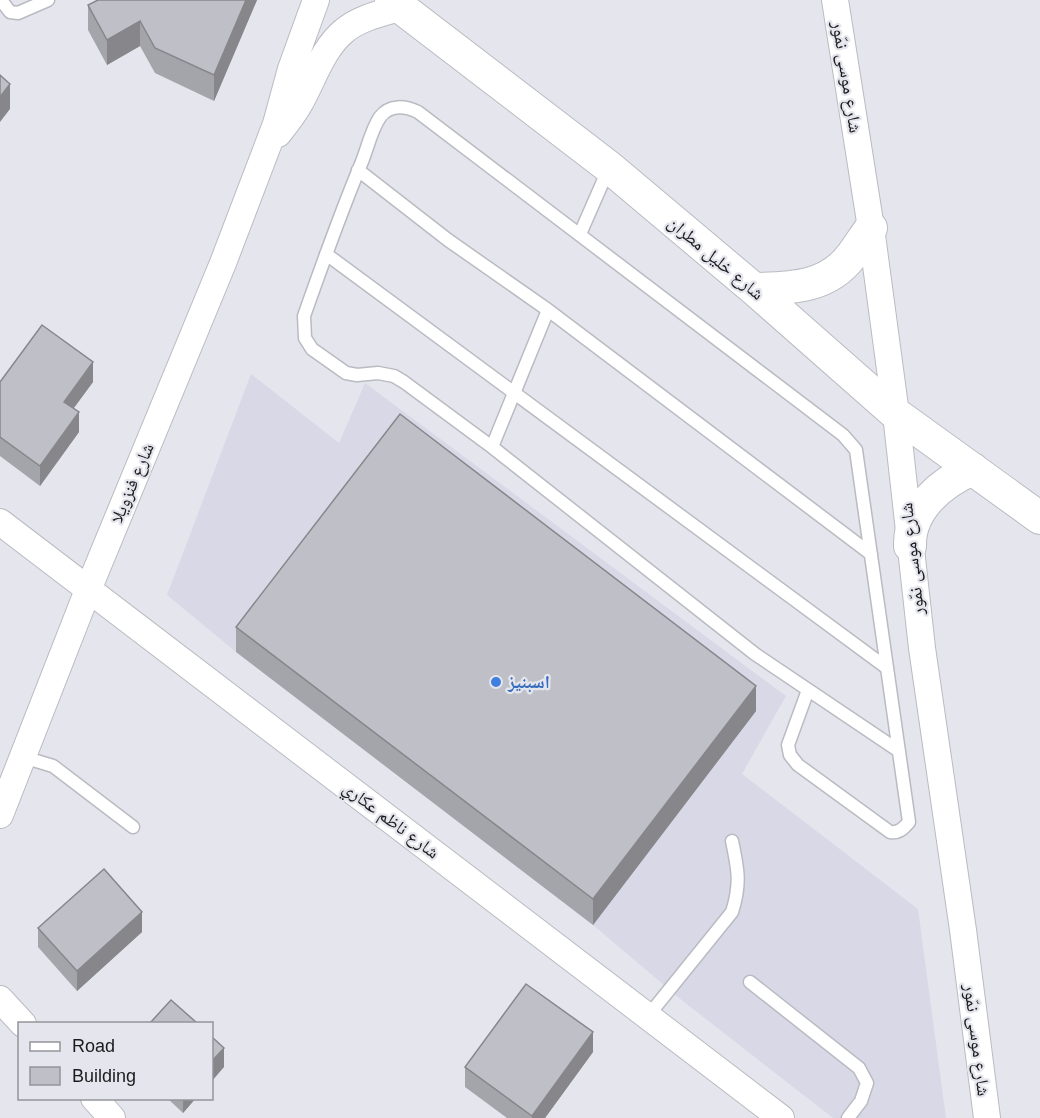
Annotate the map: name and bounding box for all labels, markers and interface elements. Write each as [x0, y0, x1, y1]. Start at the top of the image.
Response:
street label: شارع موسى نمّور [827, 19, 866, 134]
street label: شارع خليل مطران [663, 212, 768, 305]
street label: شارع فنزويلا [106, 440, 159, 526]
street label: شارع موسى نمّور [896, 502, 929, 617]
place label: اسبنيز [507, 672, 550, 693]
marker: اسبنيز [489, 675, 503, 689]
street label: شارع ناظم عكاري [336, 777, 443, 866]
street label: شارع موسى نمّور [959, 982, 994, 1097]
legend [18, 1022, 213, 1100]
text: Road [72, 1036, 115, 1056]
text: Building [72, 1066, 136, 1086]

